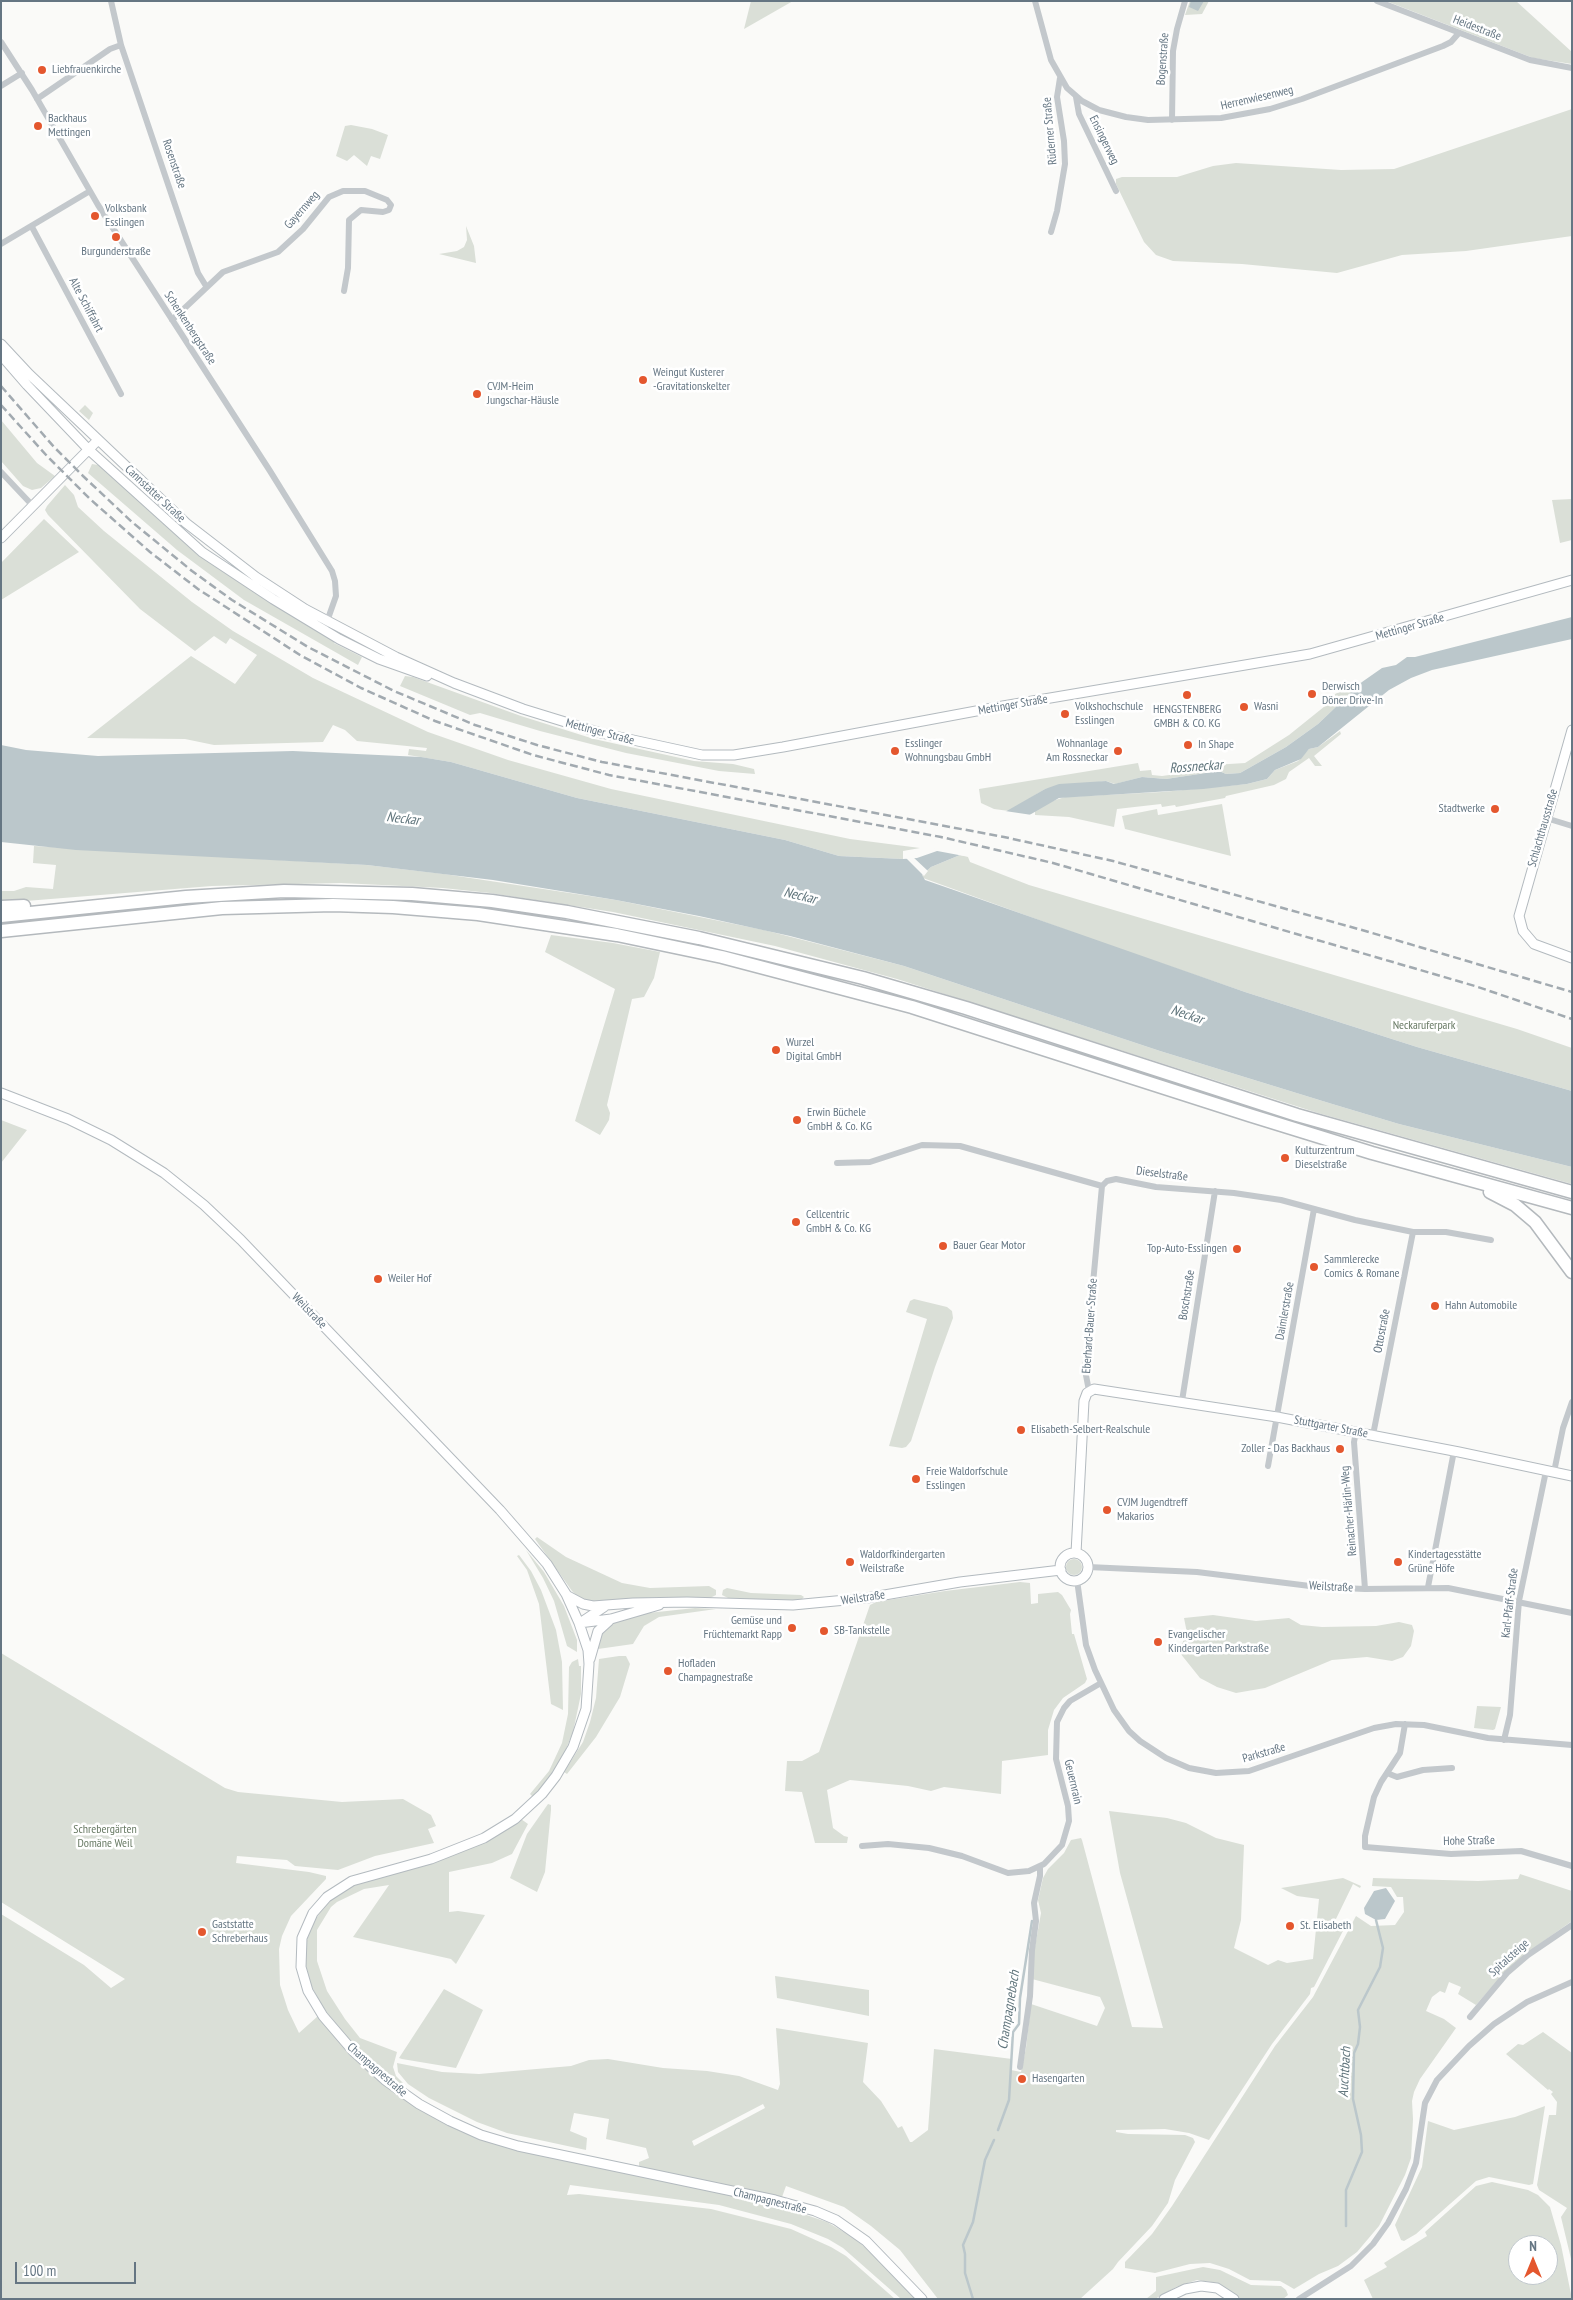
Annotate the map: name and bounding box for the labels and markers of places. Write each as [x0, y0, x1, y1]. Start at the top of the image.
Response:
place label: Liebfrauenkirche [52, 63, 121, 77]
marker: Liebfrauenkirche [36, 64, 48, 76]
place label: Backhaus Mettingen [48, 112, 90, 140]
marker: Backhaus Mettingen [32, 120, 44, 132]
place label: Volksbank Esslingen [105, 202, 147, 230]
marker: Volksbank Esslingen [89, 210, 101, 222]
marker: Burgunderstraße [110, 231, 122, 243]
place label: Burgunderstraße [81, 245, 151, 259]
place label: Weingut Kusterer -Gravitationskelter [653, 366, 730, 394]
marker: Weingut Kusterer -Gravitationskelter [637, 374, 649, 386]
place label: CVJM-Heim Jungschar-Häusle [487, 380, 559, 408]
marker: CVJM-Heim Jungschar-Häusle [471, 388, 483, 400]
place label: Derwisch Döner Drive-In [1322, 680, 1383, 708]
marker: Derwisch Döner Drive-In [1306, 688, 1318, 700]
marker: HENGSTENBERG GMBH & CO. KG [1181, 689, 1193, 701]
place label: Volkshochschule Esslingen [1075, 700, 1143, 728]
place label: Wasni [1254, 700, 1278, 714]
marker: Wasni [1238, 701, 1250, 713]
place label: HENGSTENBERG GMBH & CO. KG [1153, 703, 1221, 731]
marker: Volkshochschule Esslingen [1059, 708, 1071, 720]
place label: Esslinger Wohnungsbau GmbH [905, 737, 991, 765]
place label: Wohnanlage Am Rossneckar [1046, 737, 1108, 765]
place label: In Shape [1198, 738, 1234, 752]
marker: In Shape [1182, 739, 1194, 751]
marker: Esslinger Wohnungsbau GmbH [889, 745, 901, 757]
marker: Wohnanlage Am Rossneckar [1112, 745, 1124, 757]
place label: Stadtwerke [1439, 802, 1485, 816]
marker: Stadtwerke [1489, 803, 1501, 815]
place label: Wurzel Digital GmbH [786, 1036, 841, 1064]
marker: Wurzel Digital GmbH [770, 1044, 782, 1056]
place label: Erwin Büchele GmbH & Co. KG [807, 1106, 872, 1134]
marker: Erwin Büchele GmbH & Co. KG [791, 1114, 803, 1126]
place label: Kulturzentrum Dieselstraße [1295, 1144, 1354, 1172]
marker: Kulturzentrum Dieselstraße [1279, 1152, 1291, 1164]
place label: Cellcentric GmbH & Co. KG [806, 1208, 871, 1236]
marker: Cellcentric GmbH & Co. KG [790, 1216, 802, 1228]
place label: Bauer Gear Motor [953, 1239, 1025, 1253]
marker: Bauer Gear Motor [937, 1240, 949, 1252]
place label: Top-Auto-Esslingen [1147, 1242, 1227, 1256]
marker: Top-Auto-Esslingen [1231, 1243, 1243, 1255]
place label: Sammlerecke Comics & Romane [1324, 1253, 1399, 1281]
marker: Sammlerecke Comics & Romane [1308, 1261, 1320, 1273]
place label: Weiler Hof [388, 1272, 431, 1286]
marker: Weiler Hof [372, 1273, 384, 1285]
place label: Hahn Automobile [1445, 1299, 1517, 1313]
marker: Hahn Automobile [1429, 1300, 1441, 1312]
place label: Elisabeth-Selbert-Realschule [1031, 1423, 1150, 1437]
marker: Elisabeth-Selbert-Realschule [1015, 1424, 1027, 1436]
place label: Zoller - Das Backhaus [1241, 1442, 1330, 1456]
marker: Zoller - Das Backhaus [1334, 1443, 1346, 1455]
place label: Freie Waldorfschule Esslingen [926, 1465, 1008, 1493]
marker: Freie Waldorfschule Esslingen [910, 1473, 922, 1485]
place label: CVJM Jugendtreff Makarios [1117, 1496, 1187, 1524]
marker: CVJM Jugendtreff Makarios [1101, 1504, 1113, 1516]
place label: Waldorfkindergarten Weilstraße [860, 1548, 945, 1576]
place label: Kindertagesstätte Grüne Höfe [1408, 1548, 1481, 1576]
marker: Waldorfkindergarten Weilstraße [844, 1556, 856, 1568]
marker: Kindertagesstätte Grüne Höfe [1392, 1556, 1404, 1568]
place label: Gemüse und Früchtemarkt Rapp [703, 1614, 782, 1642]
marker: Gemüse und Früchtemarkt Rapp [786, 1622, 798, 1634]
place label: SB-Tankstelle [834, 1624, 890, 1638]
marker: SB-Tankstelle [818, 1625, 830, 1637]
place label: Evangelischer Kindergarten Parkstraße [1168, 1628, 1269, 1656]
marker: Evangelischer Kindergarten Parkstraße [1152, 1636, 1164, 1648]
place label: Hofladen Champagnestraße [678, 1657, 753, 1685]
marker: Hofladen Champagnestraße [662, 1665, 674, 1677]
place label: Gaststatte Schreberhaus [212, 1918, 268, 1946]
place label: St. Elisabeth [1300, 1919, 1351, 1933]
marker: St. Elisabeth [1284, 1920, 1296, 1932]
marker: Gaststatte Schreberhaus [196, 1926, 208, 1938]
place label: Hasengarten [1032, 2072, 1084, 2086]
marker: Hasengarten [1016, 2073, 1028, 2085]

